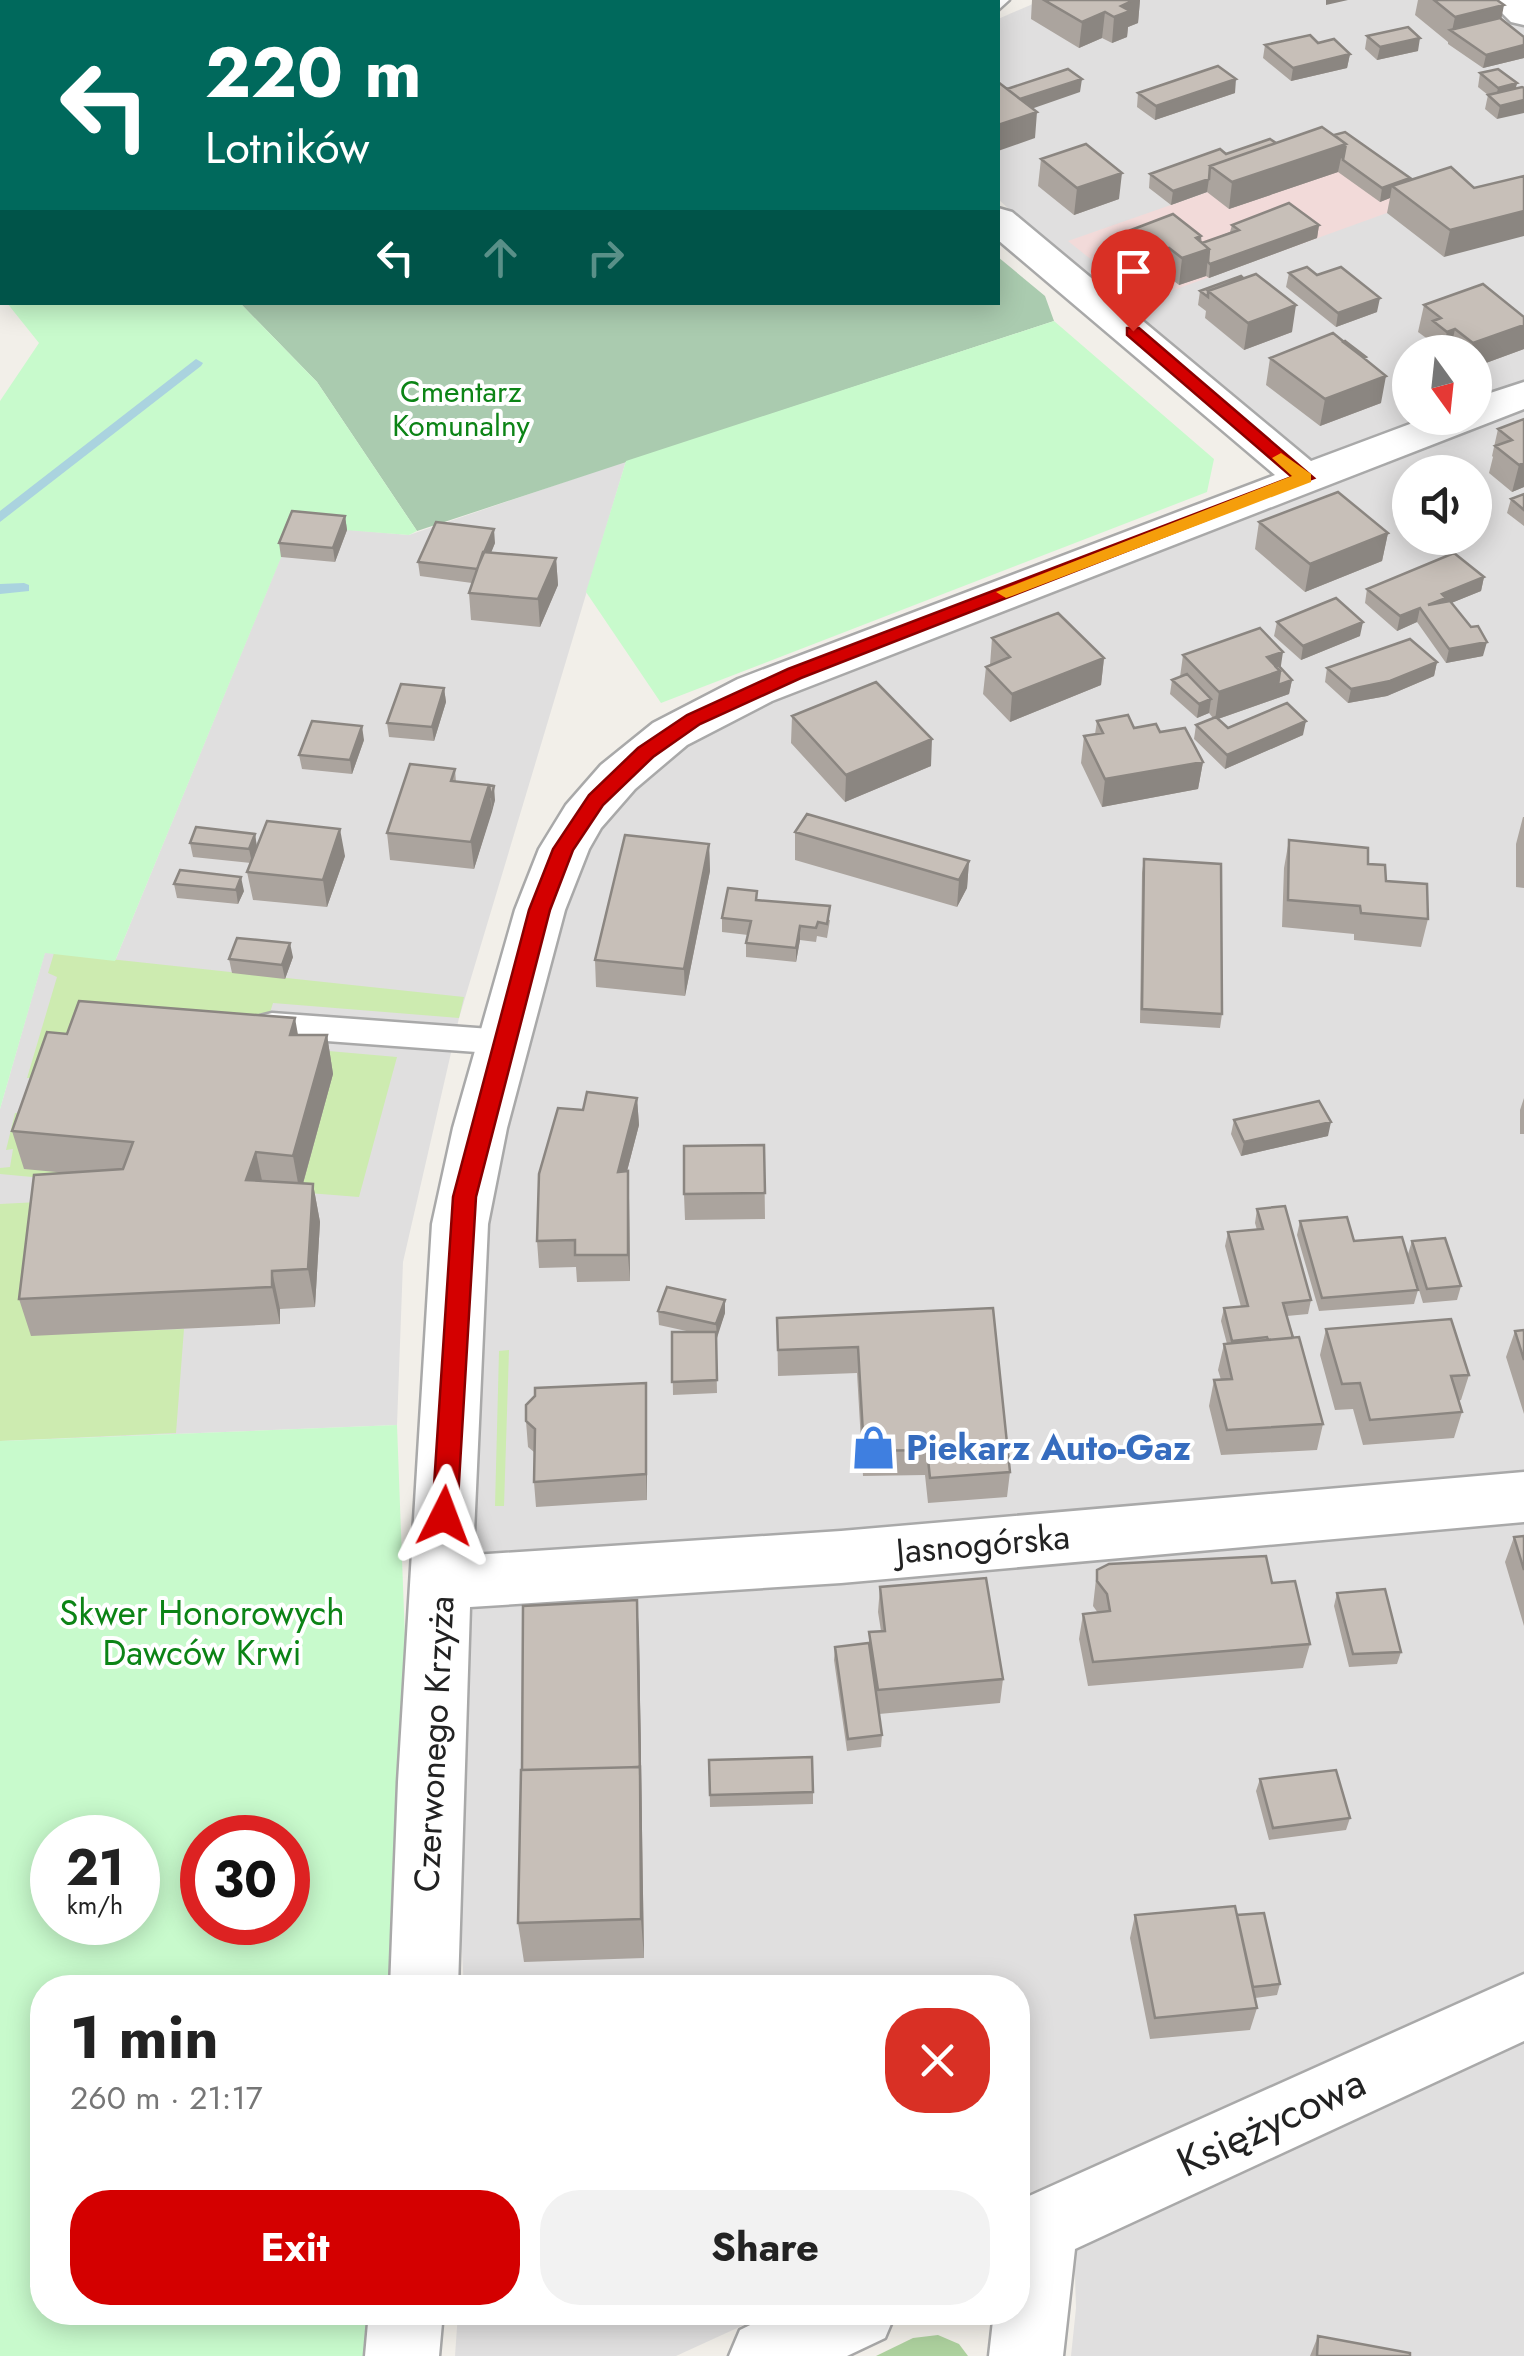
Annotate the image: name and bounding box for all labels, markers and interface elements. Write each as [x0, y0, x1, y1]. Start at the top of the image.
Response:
text: 220 m [205, 22, 422, 123]
icon: left [40, 40, 170, 170]
text: Lotników [205, 115, 370, 180]
pin [1091, 229, 1176, 332]
icon: left [368, 230, 423, 285]
icon: ahead [473, 230, 528, 285]
icon: right [578, 230, 633, 285]
icon: arrive [1106, 244, 1161, 299]
north arrow [1392, 335, 1492, 435]
map controls [1392, 335, 1492, 555]
park label: Cmentarz Komunalny [392, 370, 531, 447]
button: sound [1392, 455, 1492, 555]
place label: Piekarz Auto-Gaz [906, 1423, 1191, 1473]
shop icon: Piekarz Auto-Gaz [849, 1424, 897, 1472]
position arrow [392, 1464, 496, 1568]
street label: Jasnogórska [890, 1512, 1072, 1577]
park label: Skwer Honorowych Dawców Krwi [59, 1588, 345, 1678]
street label: Czerwonego Krzyża [401, 1595, 467, 1893]
speed limit sign: 30 [180, 1815, 310, 1945]
text: 21 [66, 1831, 124, 1904]
text: km/h [67, 1887, 123, 1923]
text: 1 min [70, 1994, 219, 2081]
button: close [885, 2008, 990, 2113]
street label: Księżycowa [1167, 2052, 1375, 2192]
text: 260 m · 21:17 [70, 2075, 263, 2121]
button: Exit [70, 2190, 520, 2305]
button: Share [540, 2190, 990, 2305]

